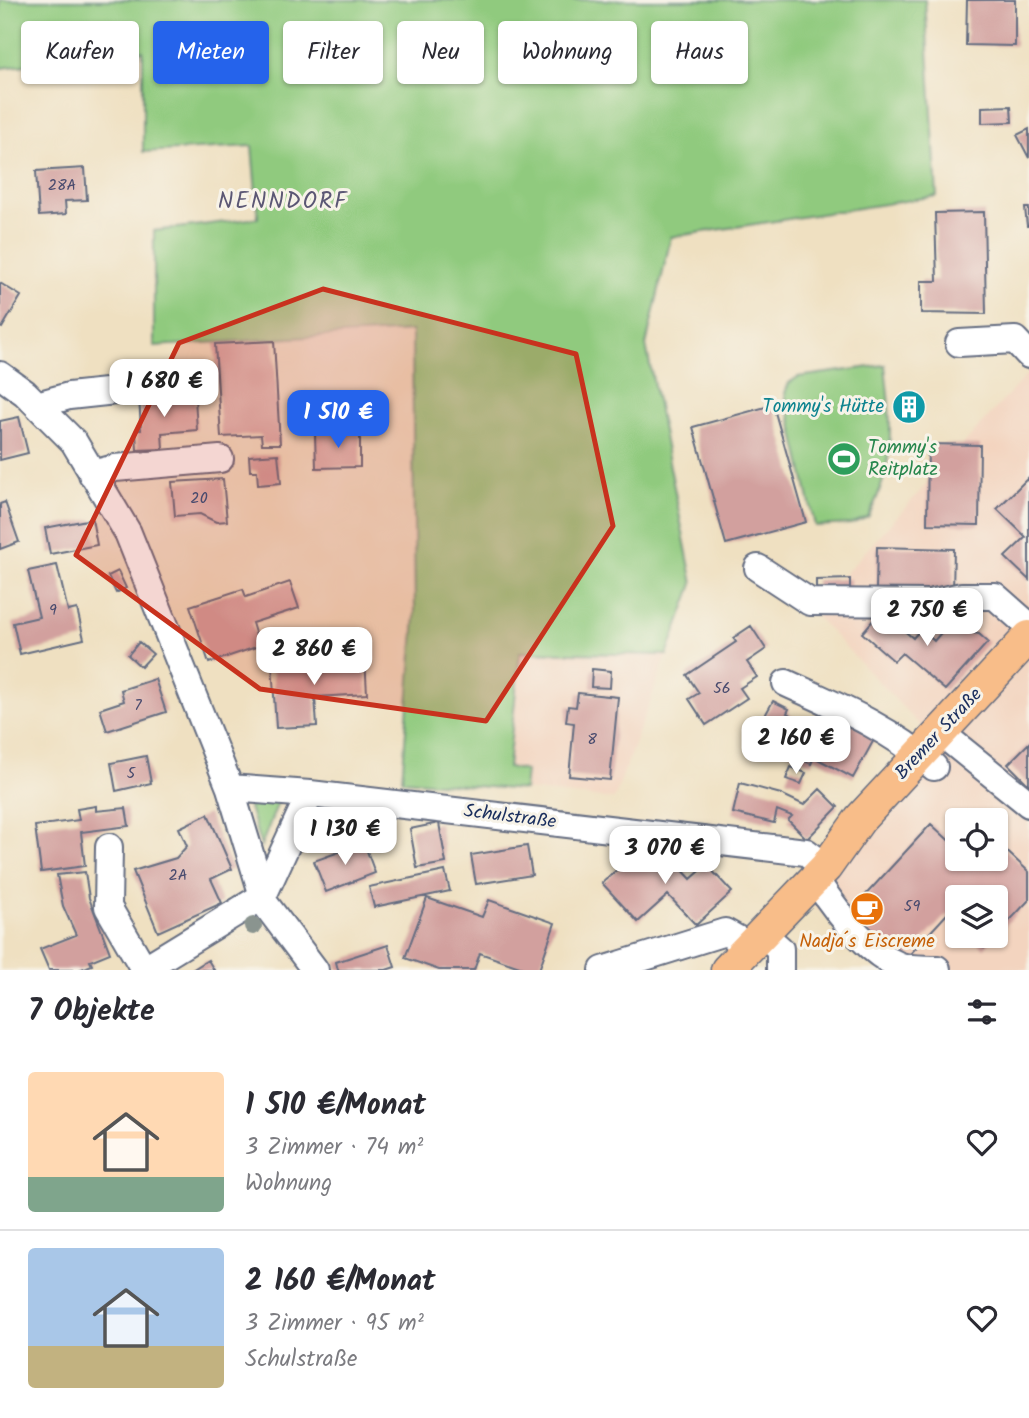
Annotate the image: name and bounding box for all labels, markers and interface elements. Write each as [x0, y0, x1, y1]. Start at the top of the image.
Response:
chip: Kaufen [21, 21, 139, 84]
chip: Mieten [153, 21, 269, 84]
chip: Filter [283, 21, 383, 84]
chip: Neu [397, 21, 484, 84]
chip: Wohnung [498, 21, 637, 84]
chip: Haus [651, 21, 748, 84]
house number: 28A [48, 173, 77, 198]
district label: NENNDORF [218, 184, 348, 220]
pin: 1 680 € [99, 360, 229, 419]
text: 1 680 € [125, 364, 203, 400]
building icon: Tommy's Hütte [890, 388, 928, 426]
pin: 1 510 € [273, 391, 403, 450]
place label: Tommy's Hütte [763, 392, 884, 422]
text: 1 510 € [303, 395, 373, 431]
place label: Tommy's Reitplatz [868, 433, 938, 485]
sports icon: Tommy's Reitplatz [825, 440, 863, 478]
house number: 20 [190, 486, 208, 511]
pin: 2 750 € [862, 588, 992, 648]
text: 2 750 € [887, 593, 967, 629]
house number: 9 [49, 598, 57, 623]
pin: 2 860 € [249, 628, 379, 687]
text: 2 860 € [272, 632, 356, 668]
house number: 56 [713, 676, 731, 701]
street label: Bremer Straße [888, 681, 990, 787]
house number: 7 [134, 693, 142, 718]
pin: 2 160 € [731, 716, 861, 776]
text: 2 160 € [758, 721, 834, 757]
house number: 8 [587, 727, 597, 752]
house number: 5 [127, 761, 137, 786]
street label: Schulstraße [462, 796, 558, 838]
pin: 1 130 € [280, 808, 410, 867]
map controls [945, 808, 1008, 948]
button: locate [945, 808, 1008, 871]
text: 1 130 € [310, 812, 380, 848]
pin: 3 070 € [600, 826, 730, 886]
text: 3 070 € [625, 831, 705, 867]
house number: 2A [168, 863, 188, 888]
button: layers [945, 885, 1008, 948]
cafe icon: Nadja´s Eiscreme [848, 890, 886, 928]
house number: 59 [904, 894, 920, 919]
place label: Nadja´s Eiscreme [799, 927, 935, 957]
text: 7 Objekte [28, 988, 155, 1036]
icon: filters [963, 993, 1001, 1031]
text: 1 510 €/Monat [245, 1082, 426, 1130]
icon: home [84, 1100, 168, 1184]
icon: heart [963, 1123, 1001, 1161]
text: 3 Zimmer · 74 m² [245, 1130, 423, 1166]
text: Wohnung [245, 1166, 332, 1202]
text: 2 160 €/Monat [245, 1258, 436, 1306]
icon: home [84, 1276, 168, 1360]
icon: heart [963, 1299, 1001, 1337]
text: 3 Zimmer · 95 m² [245, 1306, 424, 1342]
text: Schulstraße [245, 1342, 357, 1378]

